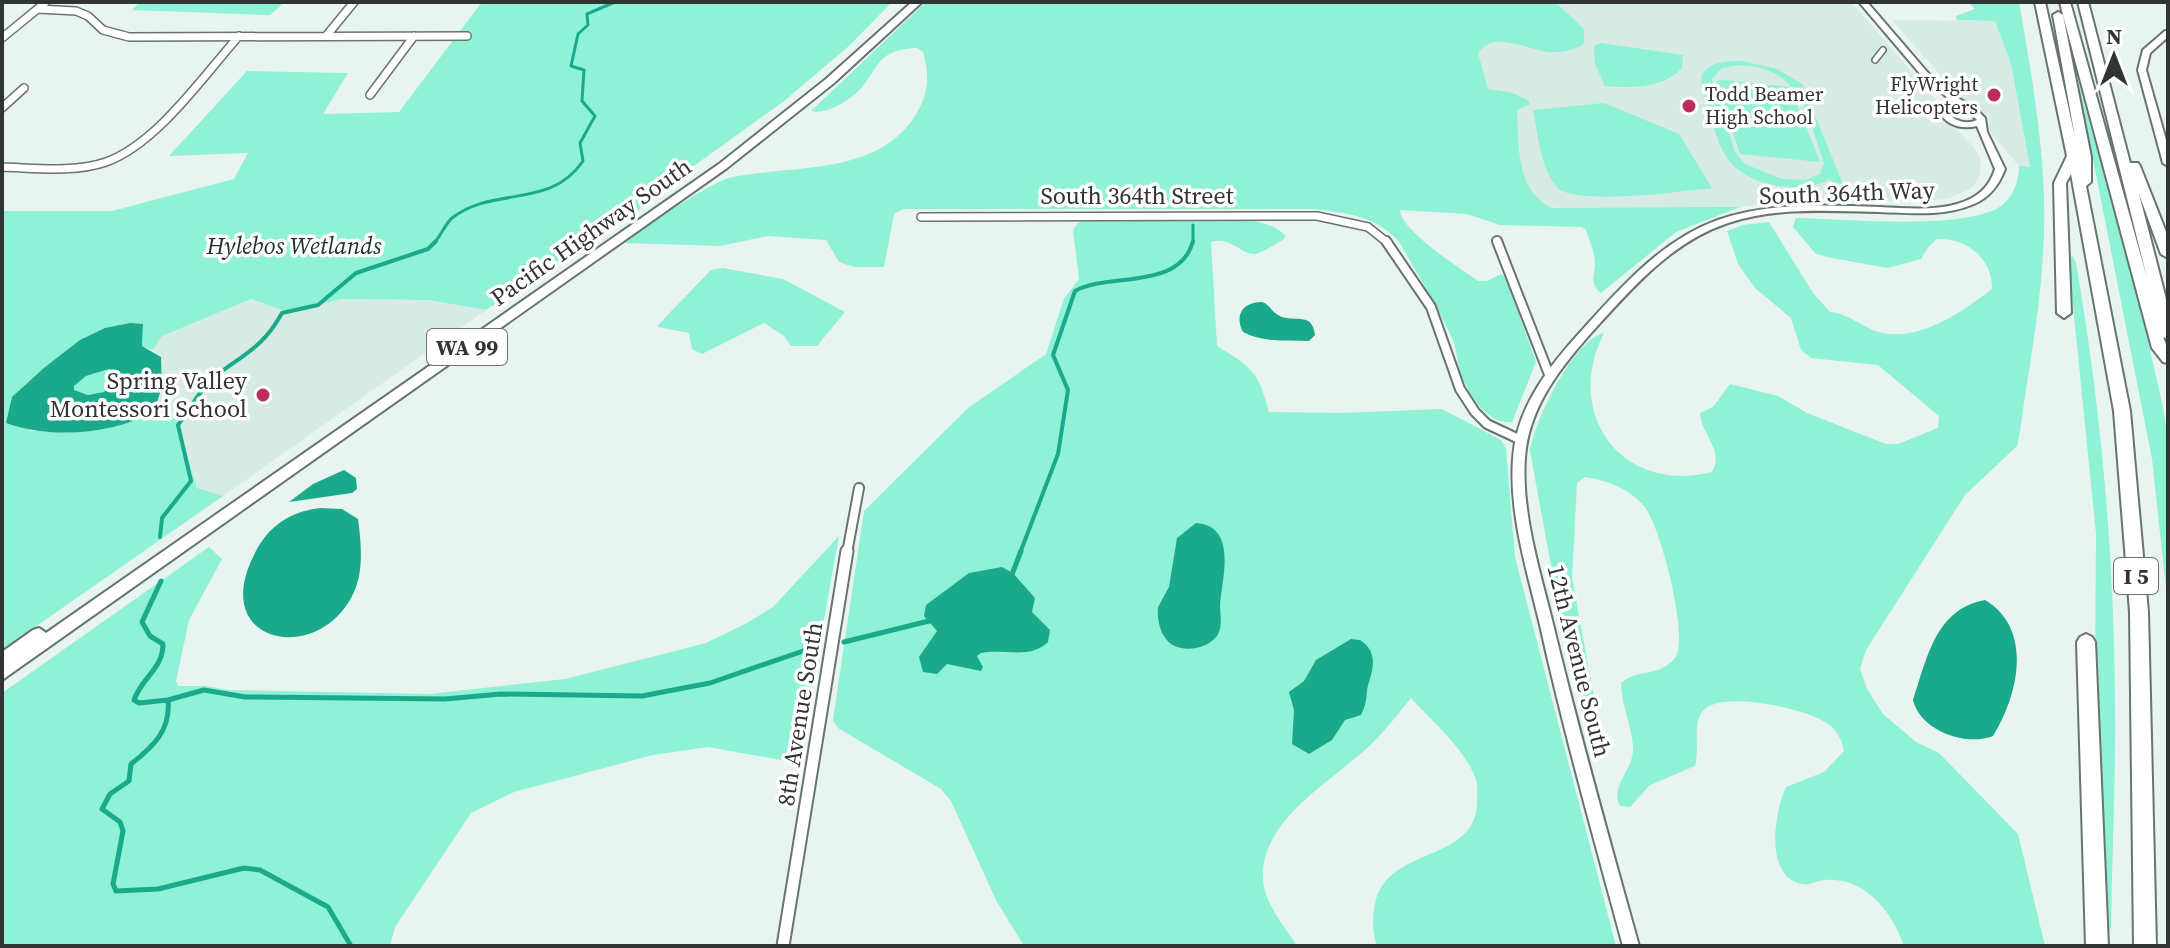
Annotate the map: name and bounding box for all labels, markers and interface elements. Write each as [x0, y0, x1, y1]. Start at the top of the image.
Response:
north arrow [2074, 16, 2154, 96]
text: N [2106, 21, 2122, 51]
place label: FlyWright Helicopters [1875, 70, 1978, 121]
place label: Todd Beamer High School [1705, 80, 1824, 131]
marker: FlyWright Helicopters [1985, 86, 2003, 104]
marker: Todd Beamer High School [1680, 97, 1698, 115]
street label: Pacific Highway South [484, 150, 698, 313]
street label: South 364th Way [1759, 173, 1936, 212]
street label: South 364th Street [1041, 179, 1234, 212]
park label: Hylebos Wetlands [206, 229, 382, 262]
road number: WA 99 [427, 329, 507, 365]
place label: Spring Valley Montessori School [50, 364, 248, 425]
marker: Spring Valley Montessori School [254, 386, 272, 404]
road number: I 5 [2114, 558, 2158, 594]
street label: 12th Avenue South [1540, 561, 1619, 761]
street label: 8th Avenue South [769, 620, 830, 808]

